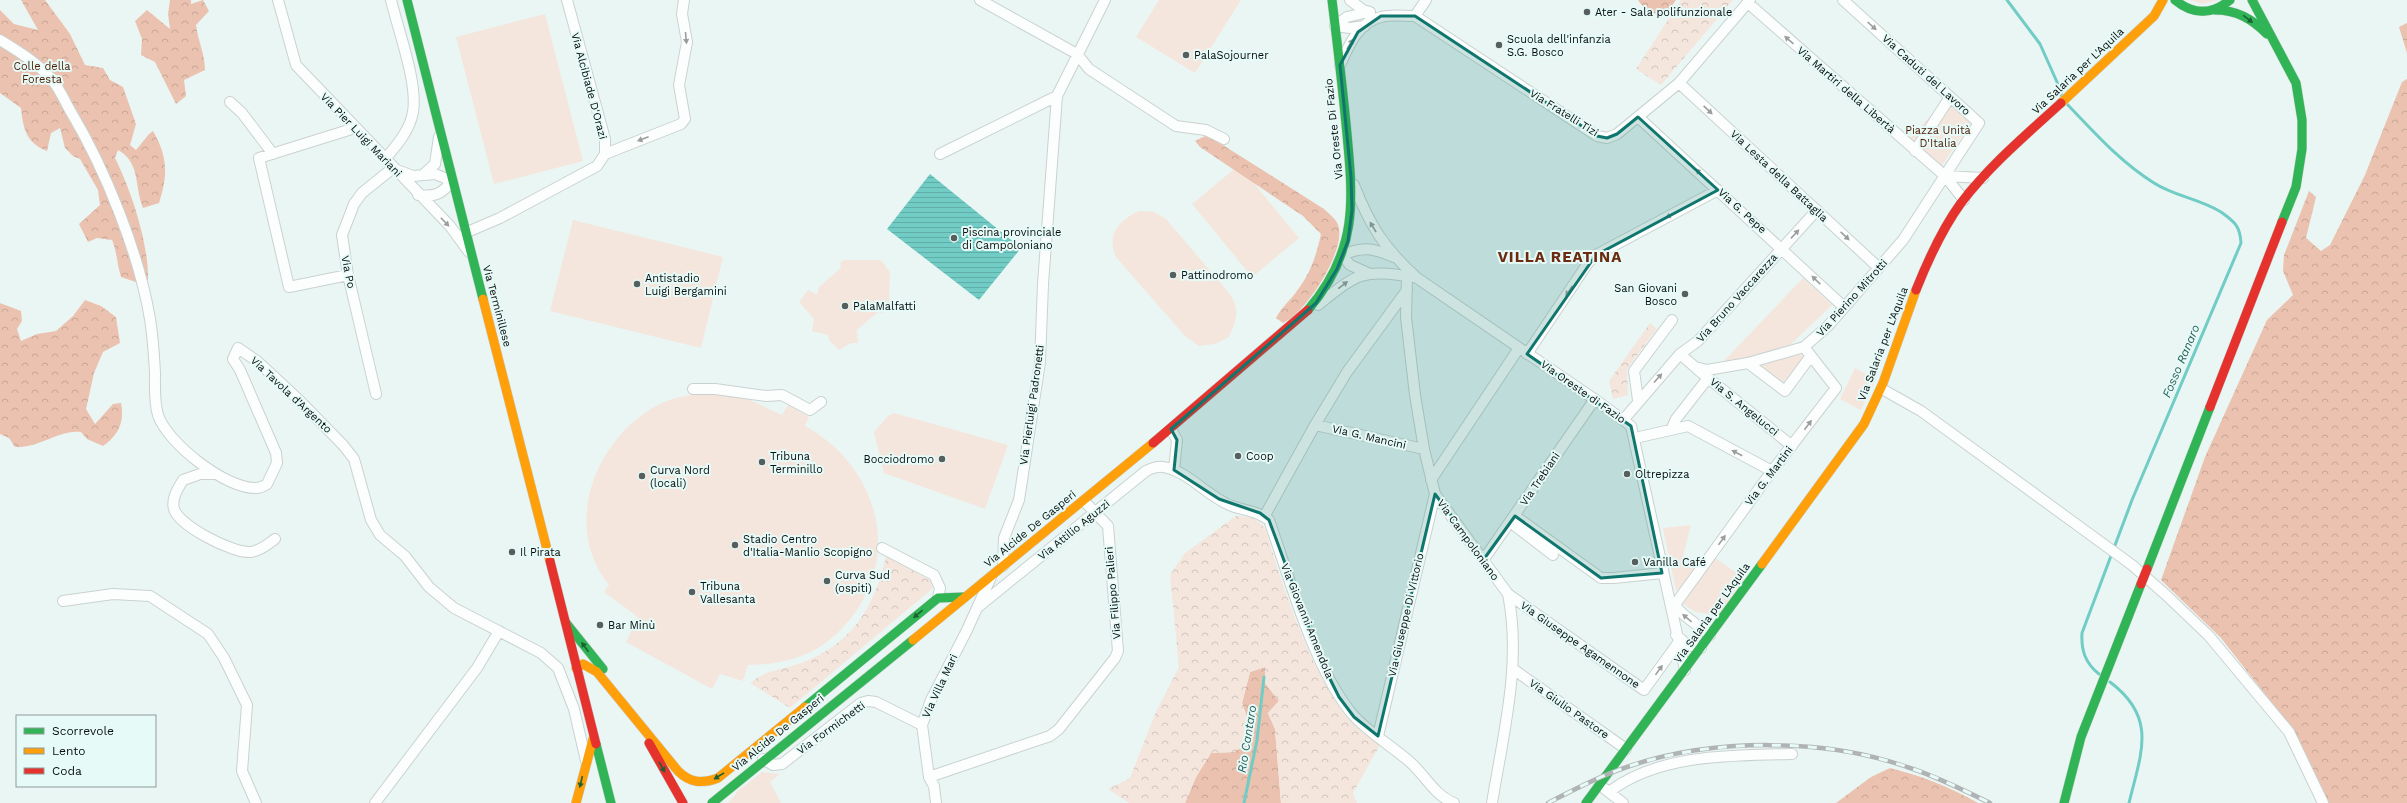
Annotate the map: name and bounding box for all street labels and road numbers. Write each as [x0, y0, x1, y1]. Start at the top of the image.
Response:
street label: Via Salaria per L'Aquila [2029, 25, 2127, 117]
street label: Via Alcibiade D'Orazi [568, 31, 610, 141]
street label: Via Caduti del Lavoro [1879, 32, 1973, 118]
street label: Via Martiri della Libertà [1794, 44, 1898, 136]
street label: Via Oreste Di Fazio [1322, 78, 1346, 180]
street label: Via Fratelli Tizi [1527, 87, 1601, 139]
street label: Via Pier Luigi Mariani [318, 90, 404, 180]
street label: Via Lesta della Battaglia [1728, 127, 1830, 225]
street label: Via G. Pepe [1715, 186, 1769, 236]
street label: Via Bruno Vaccarezza [1694, 251, 1780, 345]
street label: Via Po [338, 255, 358, 289]
street label: Via Pierino Mitrotti [1814, 257, 1890, 339]
street label: Via Terminillese [480, 264, 514, 348]
street label: Via Salaria per L'Aquila [1855, 285, 1911, 403]
street label: Via Pierluigi Padronetti [1017, 344, 1047, 466]
street label: Via Tavola d'Argento [248, 354, 334, 436]
street label: Via Oreste di Fazio [1538, 358, 1628, 426]
street label: Via S. Angelucci [1707, 375, 1781, 439]
street label: Via G. Mancini [1331, 422, 1407, 452]
street label: Via G. Martini [1742, 444, 1796, 508]
street label: Via Trebiani [1517, 450, 1563, 508]
street label: Via Alcide De Gasperi [981, 488, 1079, 570]
street label: Via Attilio Aguzzi [1036, 497, 1113, 563]
street label: Via Campoloniano [1434, 497, 1502, 583]
street label: Via Filippo Palieri [1102, 546, 1124, 640]
street label: Via Giuseppe Di Vittorio [1385, 552, 1427, 678]
street label: Via Salaria per L'Aquila [1671, 560, 1753, 666]
street label: Via Giovanni Amendola [1278, 562, 1336, 680]
street label: Via Giuseppe Agamennone [1518, 599, 1642, 691]
street label: Via Villa Mari [920, 652, 960, 720]
street label: Via Giulio Pastore [1526, 677, 1612, 741]
street label: Via Alcide De Gasperi [729, 692, 827, 774]
street label: Via Formichetti [794, 699, 868, 757]

